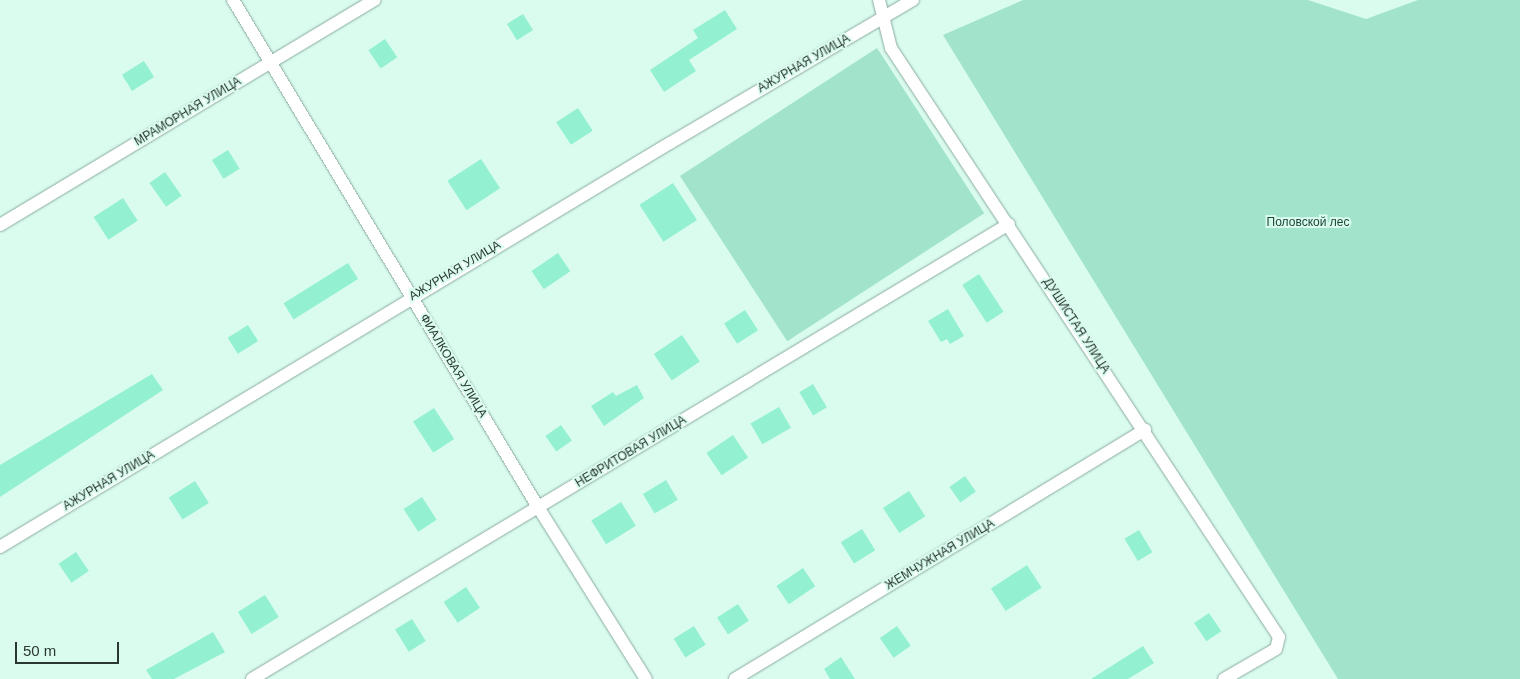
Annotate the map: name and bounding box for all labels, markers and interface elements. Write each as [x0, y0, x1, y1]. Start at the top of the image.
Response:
street label: АЖУРНАЯ УЛИЦА [755, 32, 853, 96]
street label: МРАМОРНАЯ УЛИЦА [132, 74, 244, 150]
park label: Половской лес [1267, 216, 1349, 230]
street label: АЖУРНАЯ УЛИЦА [407, 238, 503, 304]
street label: ДУШИСТАЯ УЛИЦА [1040, 275, 1112, 377]
street label: ФИАЛКОВАЯ УЛИЦА [416, 312, 490, 420]
street label: НЕФРИТОВАЯ УЛИЦА [573, 413, 689, 491]
street label: АЖУРНАЯ УЛИЦА [61, 448, 157, 514]
street label: ЖЕМЧУЖНАЯ УЛИЦА [883, 517, 997, 593]
scale bar [18, 632, 121, 664]
text: 50 m [23, 642, 56, 659]

